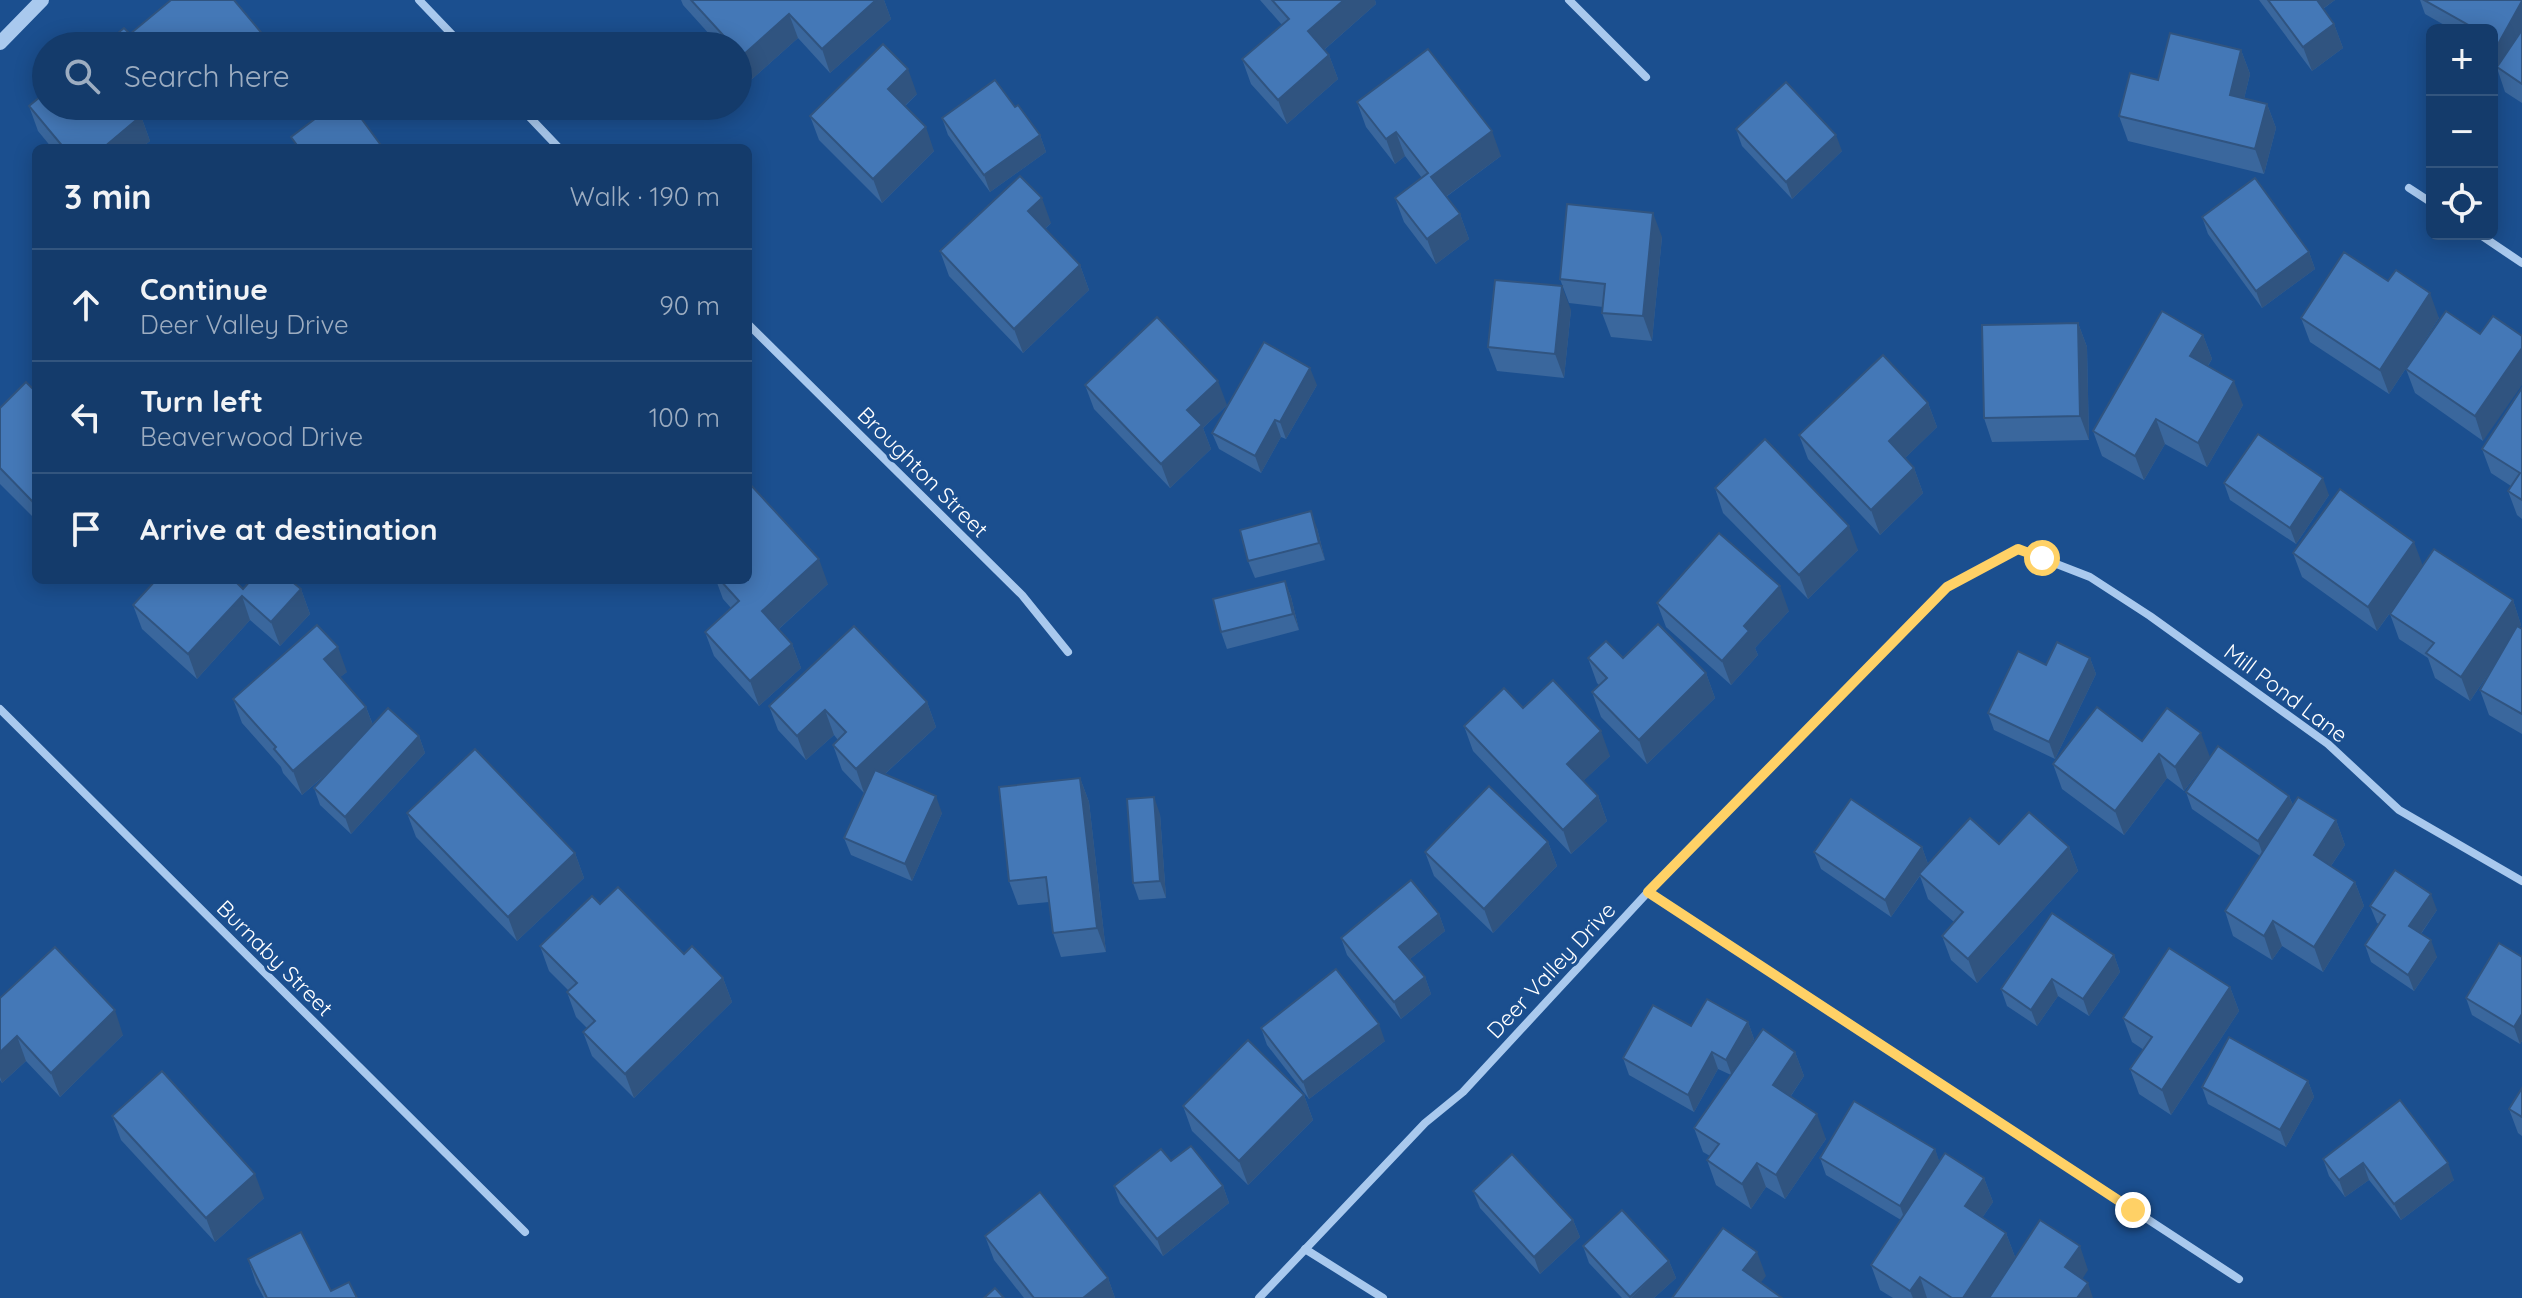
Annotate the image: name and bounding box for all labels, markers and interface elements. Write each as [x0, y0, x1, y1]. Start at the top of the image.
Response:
map controls [2426, 24, 2498, 240]
button: + [2426, 24, 2498, 96]
search box [32, 32, 752, 120]
icon: search [60, 54, 104, 98]
text: Search here [124, 57, 290, 95]
button: − [2426, 96, 2498, 168]
button: locate [2426, 168, 2498, 240]
text: 3 min [64, 175, 151, 218]
text: Walk · 190 m [570, 180, 720, 213]
text: Continue [140, 270, 268, 308]
icon: ahead [64, 283, 108, 327]
text: 90 m [659, 289, 720, 322]
text: Deer Valley Drive [140, 308, 349, 341]
text: Turn left [140, 382, 263, 420]
icon: left [64, 395, 108, 439]
text: 100 m [649, 401, 720, 434]
street label: Broughton Street [852, 401, 994, 543]
text: Beaverwood Drive [140, 420, 363, 453]
icon: arrive [64, 507, 108, 551]
text: Arrive at destination [140, 510, 438, 548]
route start [2024, 540, 2060, 576]
street label: Mill Pond Lane [2219, 637, 2353, 749]
street label: Burnaby Street [211, 894, 339, 1022]
street label: Deer Valley Drive [1481, 896, 1621, 1044]
route end [2115, 1192, 2151, 1228]

